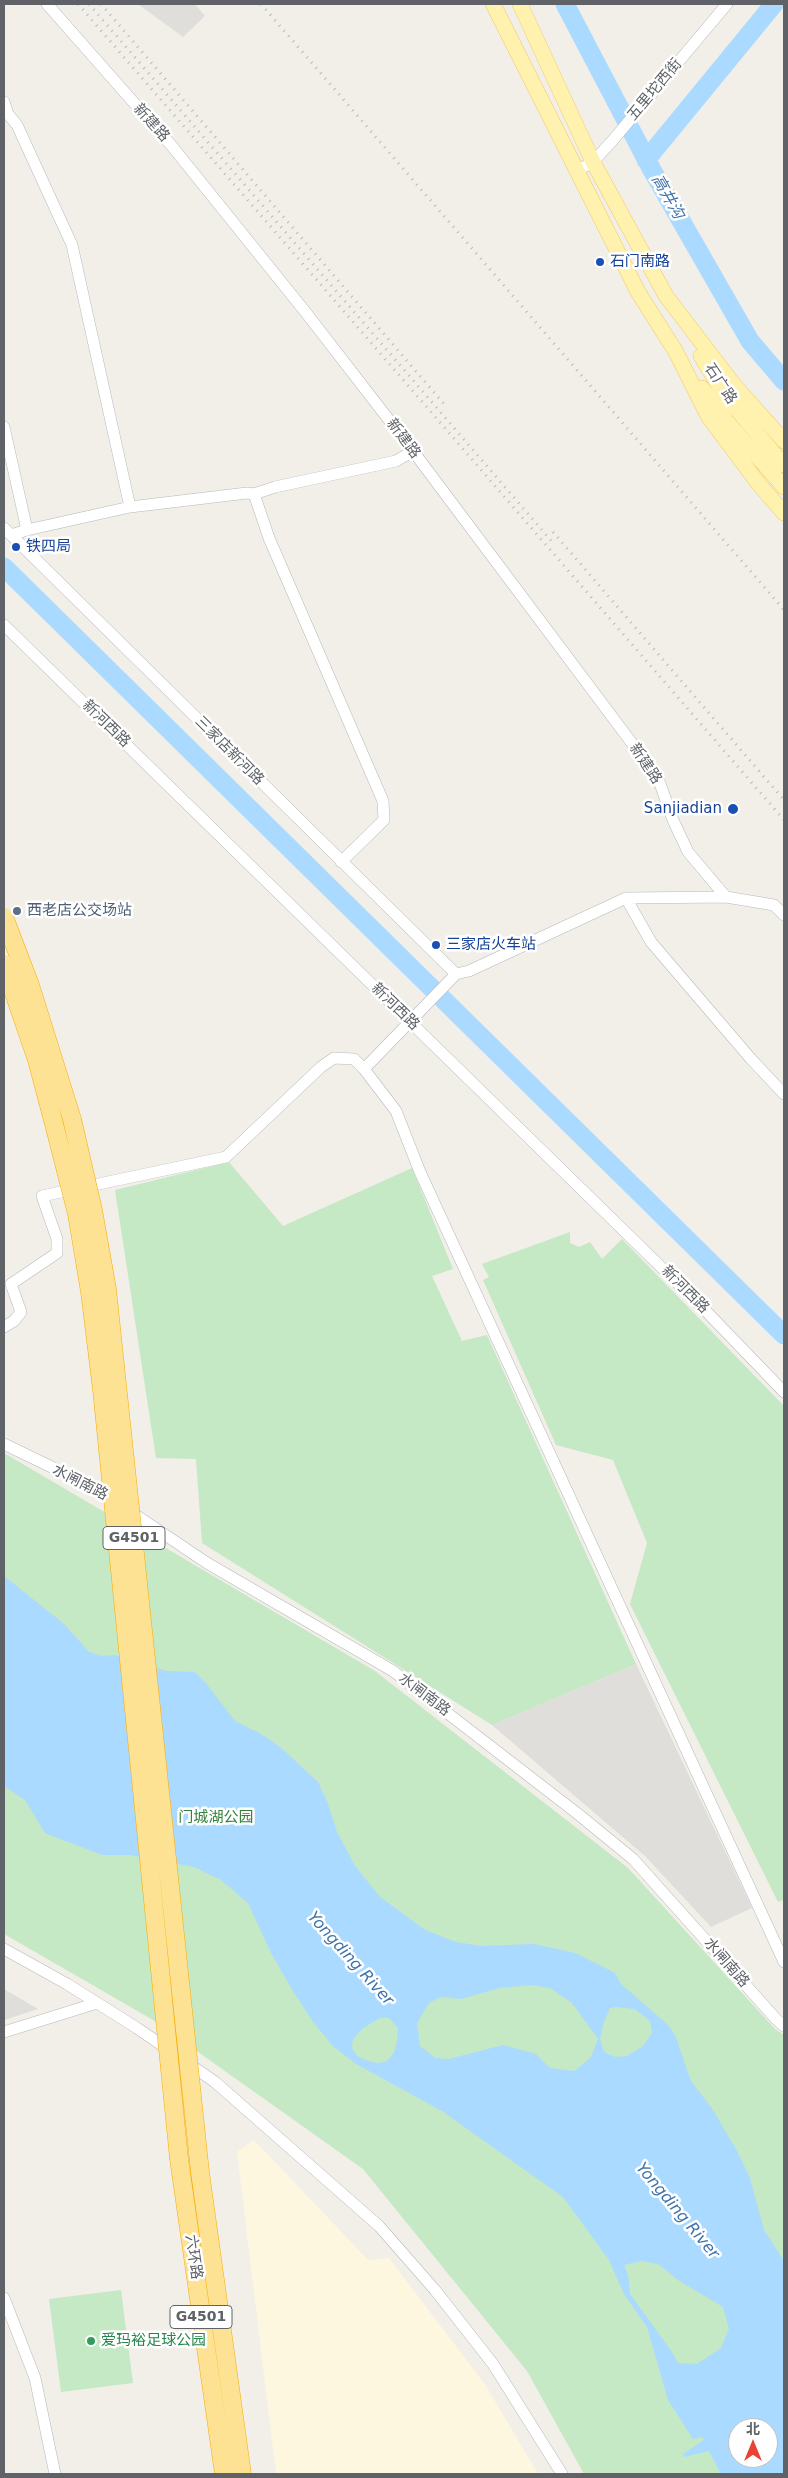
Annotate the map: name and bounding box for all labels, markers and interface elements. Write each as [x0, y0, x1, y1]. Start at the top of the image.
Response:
street label: 五里坨西街 [624, 55, 686, 125]
street label: 新建路 [129, 100, 173, 146]
water label: 高井沟 [647, 171, 687, 223]
place label: 石门南路 [610, 253, 670, 271]
marker: 石门南路 [594, 256, 606, 268]
street label: 石广路 [700, 360, 740, 408]
street label: 新建路 [382, 416, 424, 462]
place label: 铁四局 [26, 538, 71, 556]
marker: 铁四局 [10, 541, 22, 553]
street label: 新河西路 [78, 697, 134, 751]
street label: 三家店新河路 [191, 713, 267, 789]
street label: 新建路 [625, 740, 665, 788]
place label: Sanjiadian [644, 800, 722, 818]
marker: Sanjiadian [726, 802, 740, 816]
place label: 西老店公交场站 [27, 902, 132, 920]
marker: 西老店公交场站 [11, 905, 23, 917]
place label: 三家店火车站 [446, 936, 536, 954]
marker: 三家店火车站 [430, 939, 442, 951]
street label: 新河西路 [367, 980, 423, 1034]
street label: 新河西路 [657, 1262, 713, 1318]
street label: 水闸南路 [49, 1461, 111, 1505]
road number: G4501 [103, 1526, 165, 1550]
street label: 水闸南路 [395, 1670, 453, 1720]
park label: 门城湖公园 [179, 1809, 253, 1827]
water label: Yongding River [303, 1908, 397, 2010]
street label: 水闸南路 [700, 1934, 752, 1992]
water label: Yongding River [631, 2159, 723, 2263]
street label: 六环路 [181, 2233, 205, 2281]
road number: G4501 [170, 2306, 232, 2328]
place label: 爱玛裕足球公园 [101, 2332, 206, 2350]
marker: 爱玛裕足球公园 [85, 2335, 97, 2347]
north arrow [728, 2418, 778, 2468]
text: 北 [746, 2421, 760, 2437]

